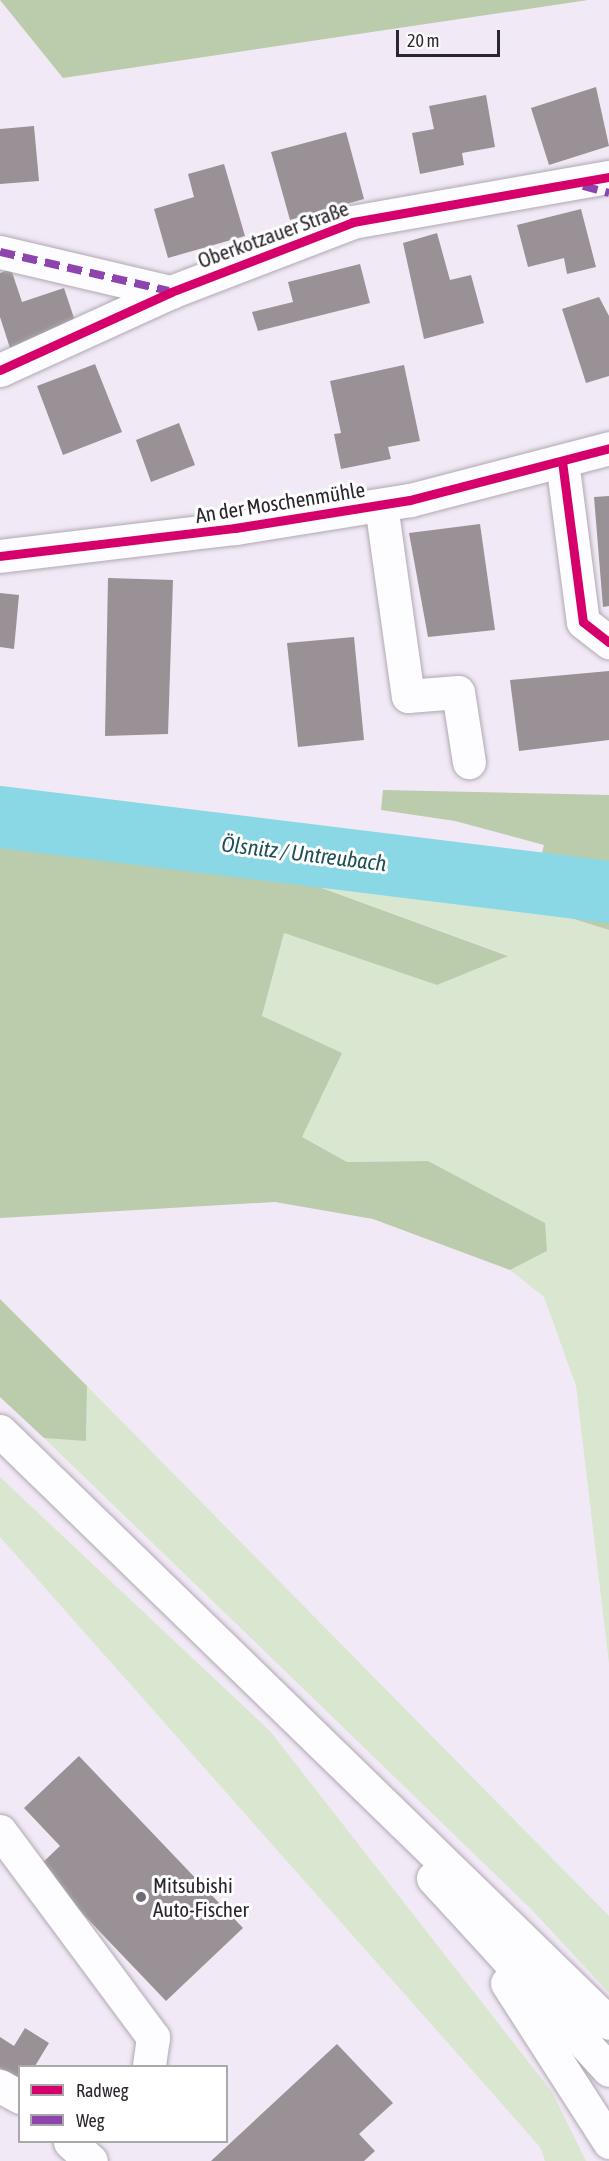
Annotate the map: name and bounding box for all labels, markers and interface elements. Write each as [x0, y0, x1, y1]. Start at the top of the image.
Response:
scale bar [399, 18, 502, 56]
text: 20 m [407, 30, 439, 51]
street label: Oberkotzauer Straße [194, 195, 352, 273]
street label: An der Moschenmühle [193, 476, 367, 528]
water label: Ölsnitz / Untreubach [220, 831, 388, 877]
place label: Mitsubishi Auto-Fischer [153, 1872, 249, 1922]
marker: Mitsubishi Auto-Fischer [134, 1890, 148, 1904]
legend [18, 2065, 228, 2143]
text: Radweg [76, 2080, 128, 2101]
text: Weg [76, 2110, 104, 2131]

